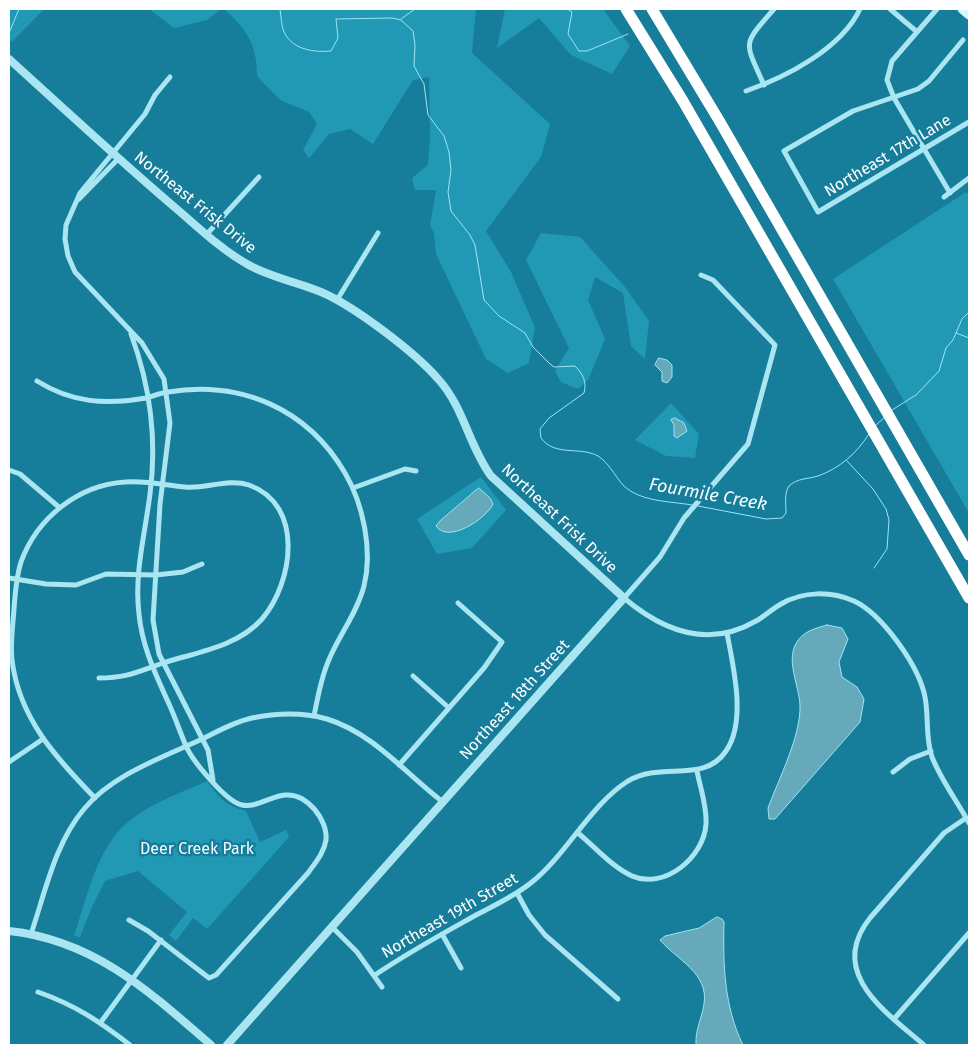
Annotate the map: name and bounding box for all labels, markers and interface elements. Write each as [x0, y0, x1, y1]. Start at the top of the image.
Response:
street label: Northeast 17th Lane [821, 111, 955, 201]
street label: Northeast Frisk Drive [130, 148, 260, 258]
street label: Northeast Frisk Drive [497, 460, 621, 578]
water label: Fourmile Creek [647, 474, 769, 516]
street label: Northeast 18th Street [456, 636, 574, 764]
park label: Deer Creek Park [140, 840, 254, 860]
street label: Northeast 19th Street [378, 869, 522, 963]

